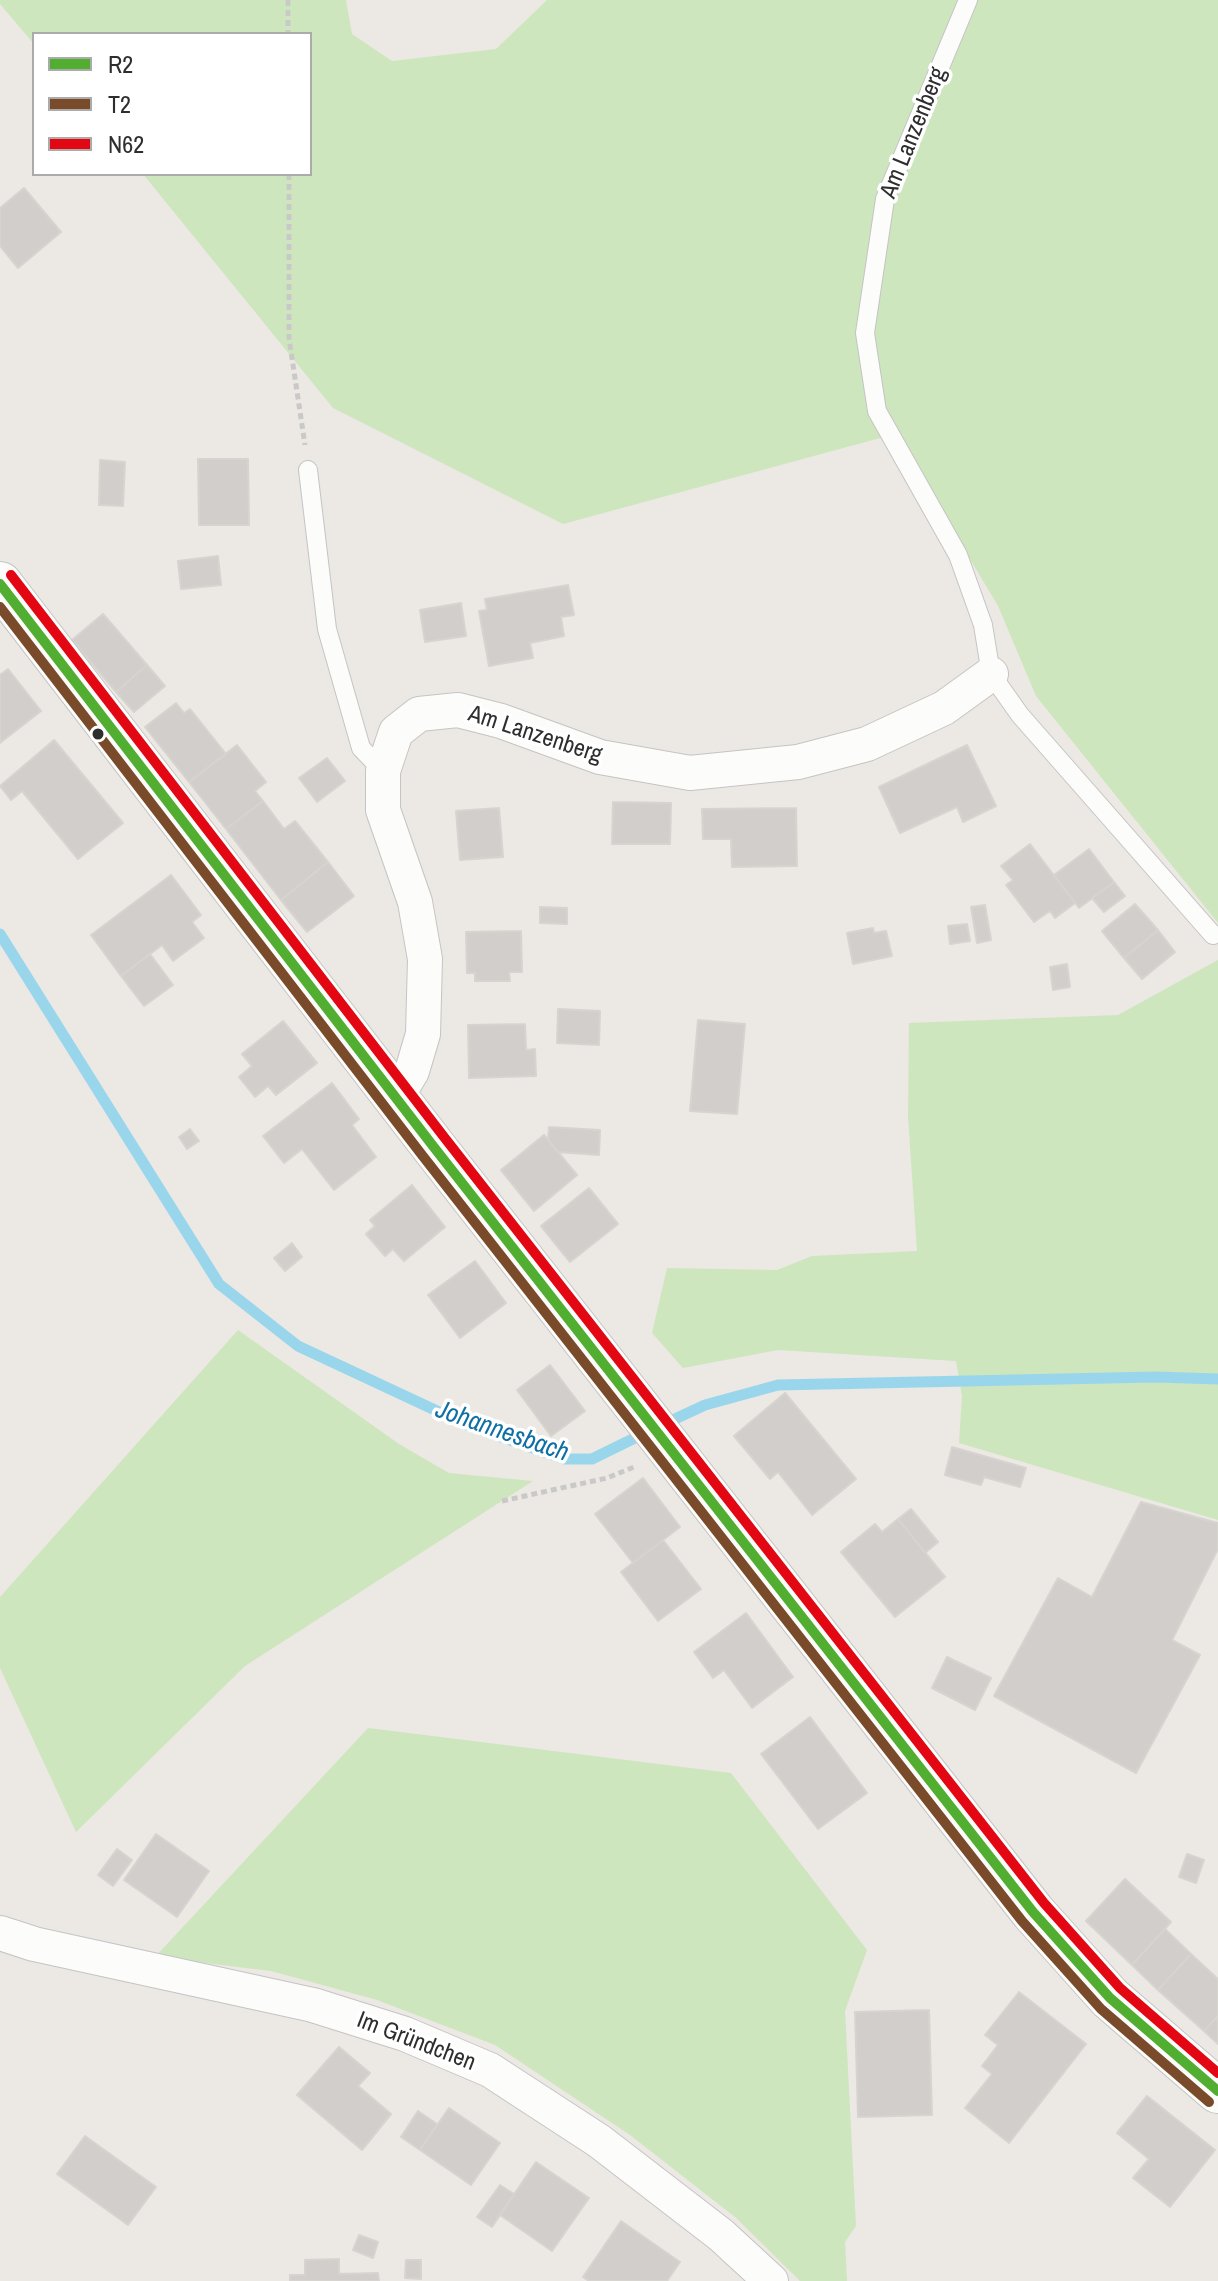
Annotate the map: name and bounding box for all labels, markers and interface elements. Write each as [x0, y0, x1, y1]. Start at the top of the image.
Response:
legend [32, 32, 312, 176]
text: R2 [108, 48, 133, 80]
street label: Am Lanzenberg [875, 63, 953, 203]
text: T2 [108, 88, 131, 120]
text: N62 [108, 128, 144, 160]
street label: Am Lanzenberg [464, 700, 606, 770]
unlabelled marker [90, 726, 106, 742]
water label: Johannesbach [431, 1395, 573, 1469]
street label: Im Gründchen [353, 2006, 479, 2078]

